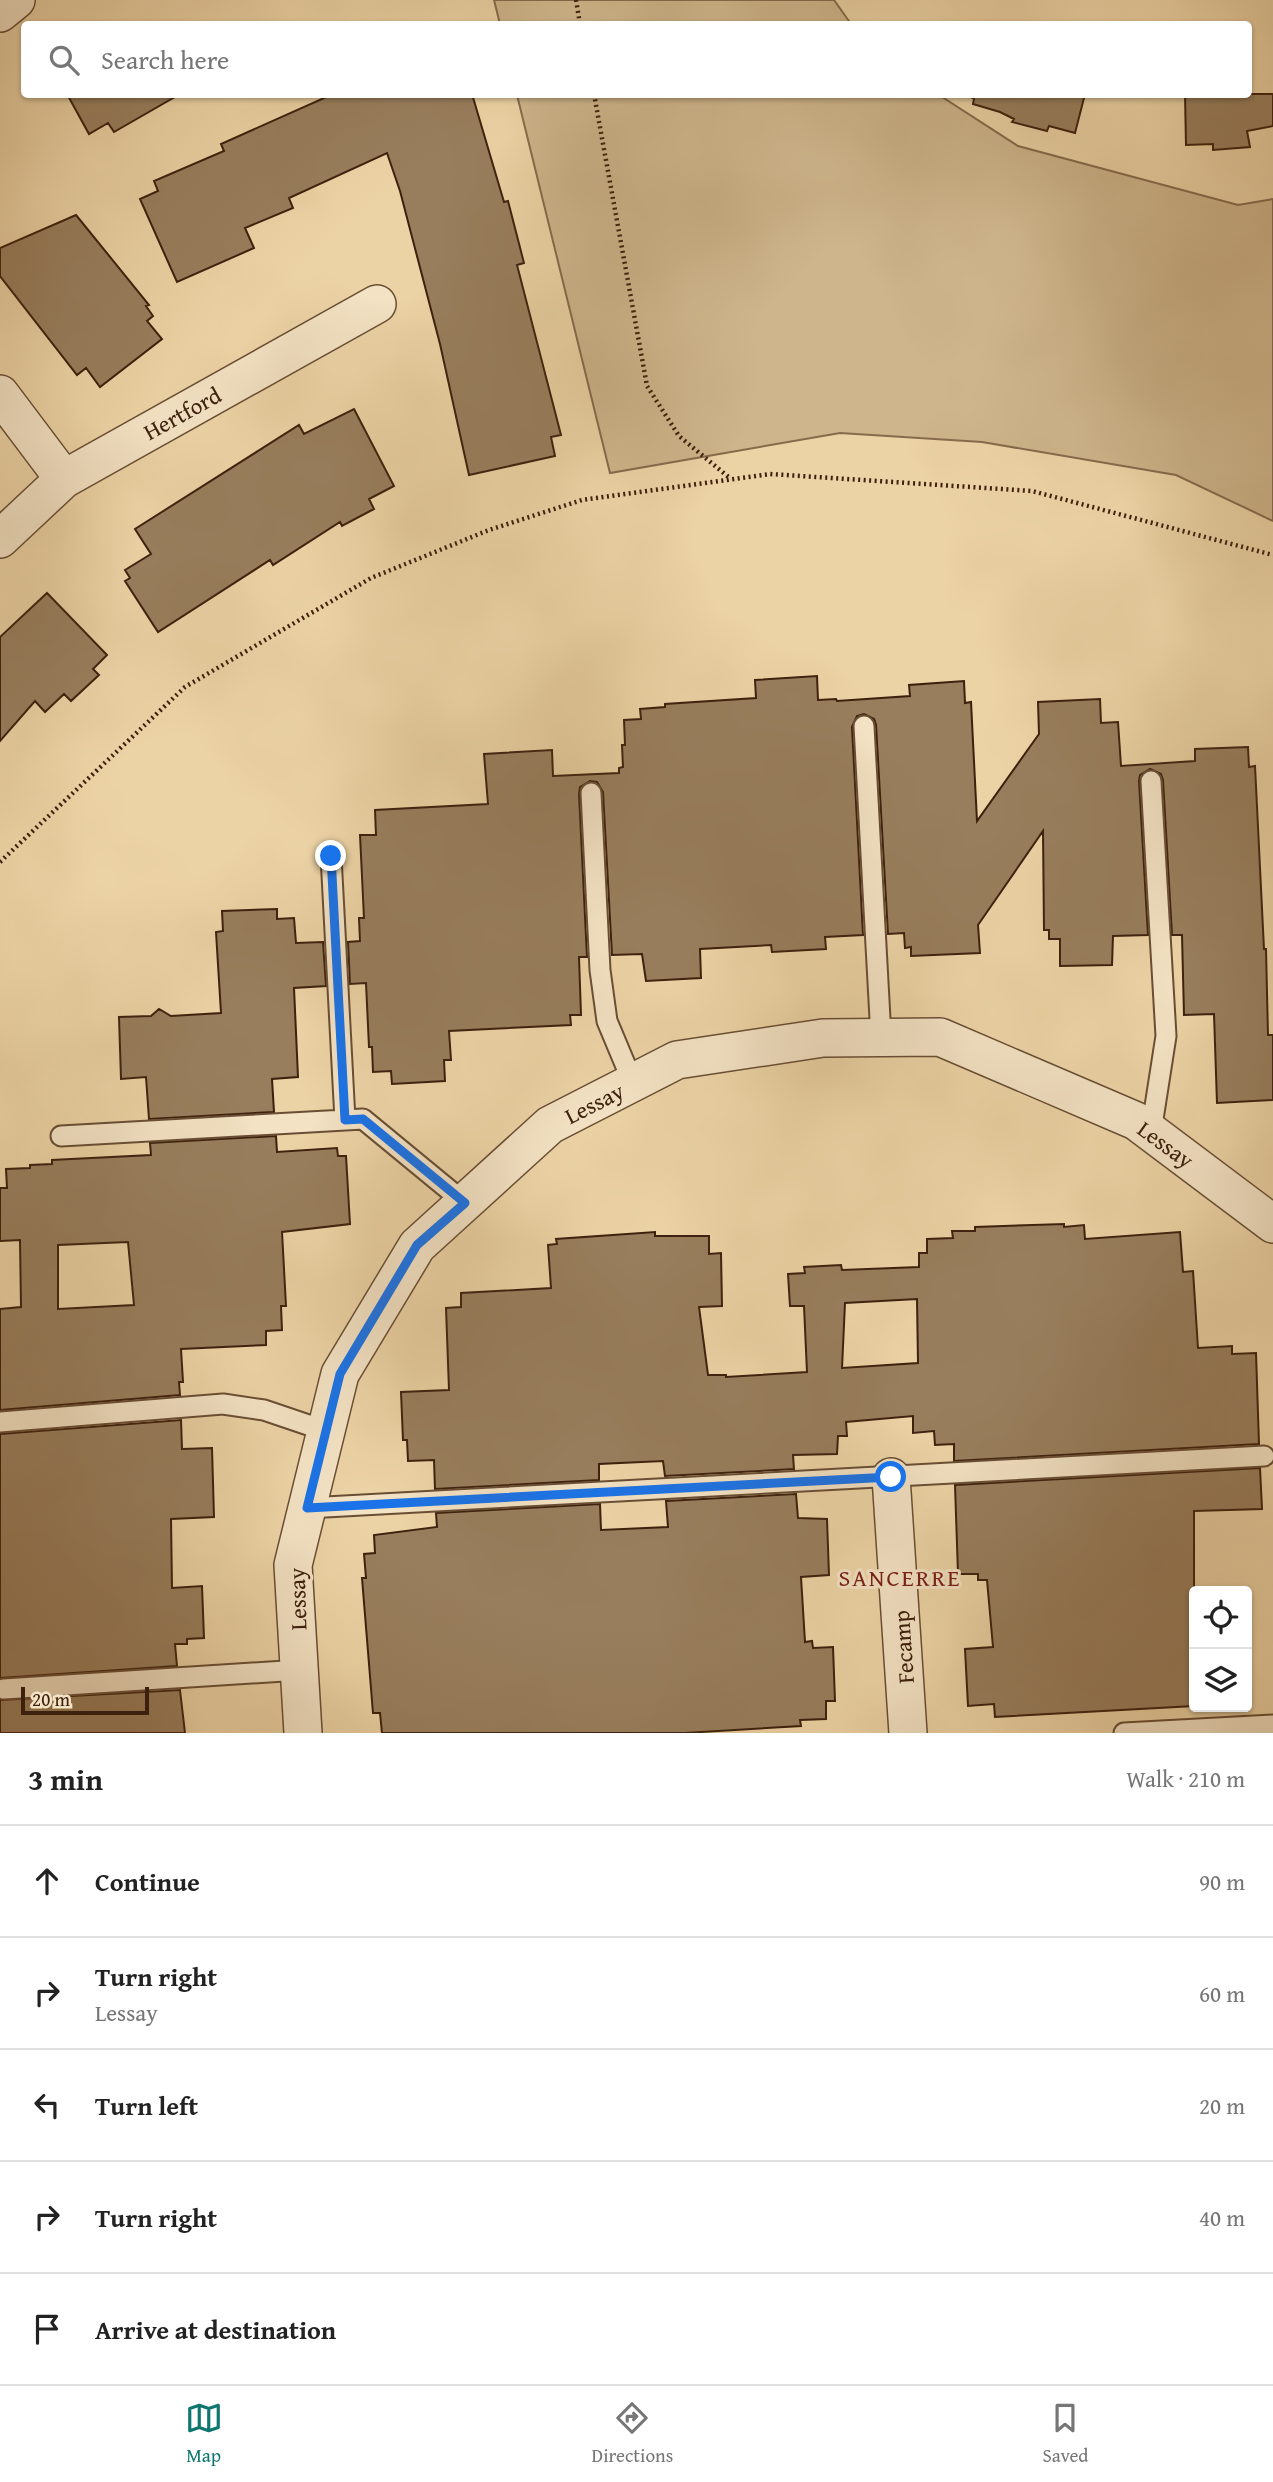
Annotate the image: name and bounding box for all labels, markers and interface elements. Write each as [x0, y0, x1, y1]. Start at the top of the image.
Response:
search box [21, 21, 1252, 98]
text: Search here [101, 40, 229, 79]
icon: search [45, 41, 83, 79]
street label: Hertford [137, 378, 227, 448]
route end [315, 840, 346, 871]
street label: Lessay [559, 1074, 630, 1132]
street label: Lessay [1131, 1112, 1201, 1176]
route start [875, 1461, 906, 1492]
district label: SANCERRE [839, 1560, 961, 1595]
street label: Lessay [279, 1567, 315, 1631]
map controls [1189, 1586, 1252, 1712]
button: locate [1189, 1586, 1252, 1649]
street label: Fecamp [884, 1609, 922, 1685]
button: layers [1189, 1649, 1252, 1712]
scale bar [21, 1684, 149, 1716]
text: 20 m [32, 1685, 70, 1713]
text: 3 min [28, 1757, 103, 1801]
text: Walk · 210 m [1126, 1762, 1245, 1795]
icon: ahead [28, 1862, 66, 1900]
text: Continue [95, 1862, 200, 1901]
text: 90 m [1199, 1865, 1245, 1898]
text: Turn right [95, 1957, 217, 1996]
icon: right [28, 1974, 66, 2012]
text: 60 m [1199, 1977, 1245, 2010]
text: Lessay [95, 1996, 158, 2029]
icon: left [28, 2086, 66, 2124]
text: Turn left [95, 2086, 198, 2125]
text: 20 m [1199, 2089, 1245, 2122]
icon: right [28, 2198, 66, 2236]
text: Turn right [95, 2198, 217, 2237]
text: 40 m [1199, 2201, 1245, 2234]
icon: arrive [28, 2310, 66, 2348]
text: Arrive at destination [95, 2310, 336, 2349]
tab: Map [185, 2399, 223, 2469]
tab: Directions [592, 2399, 673, 2469]
tab: Saved [1042, 2399, 1088, 2469]

